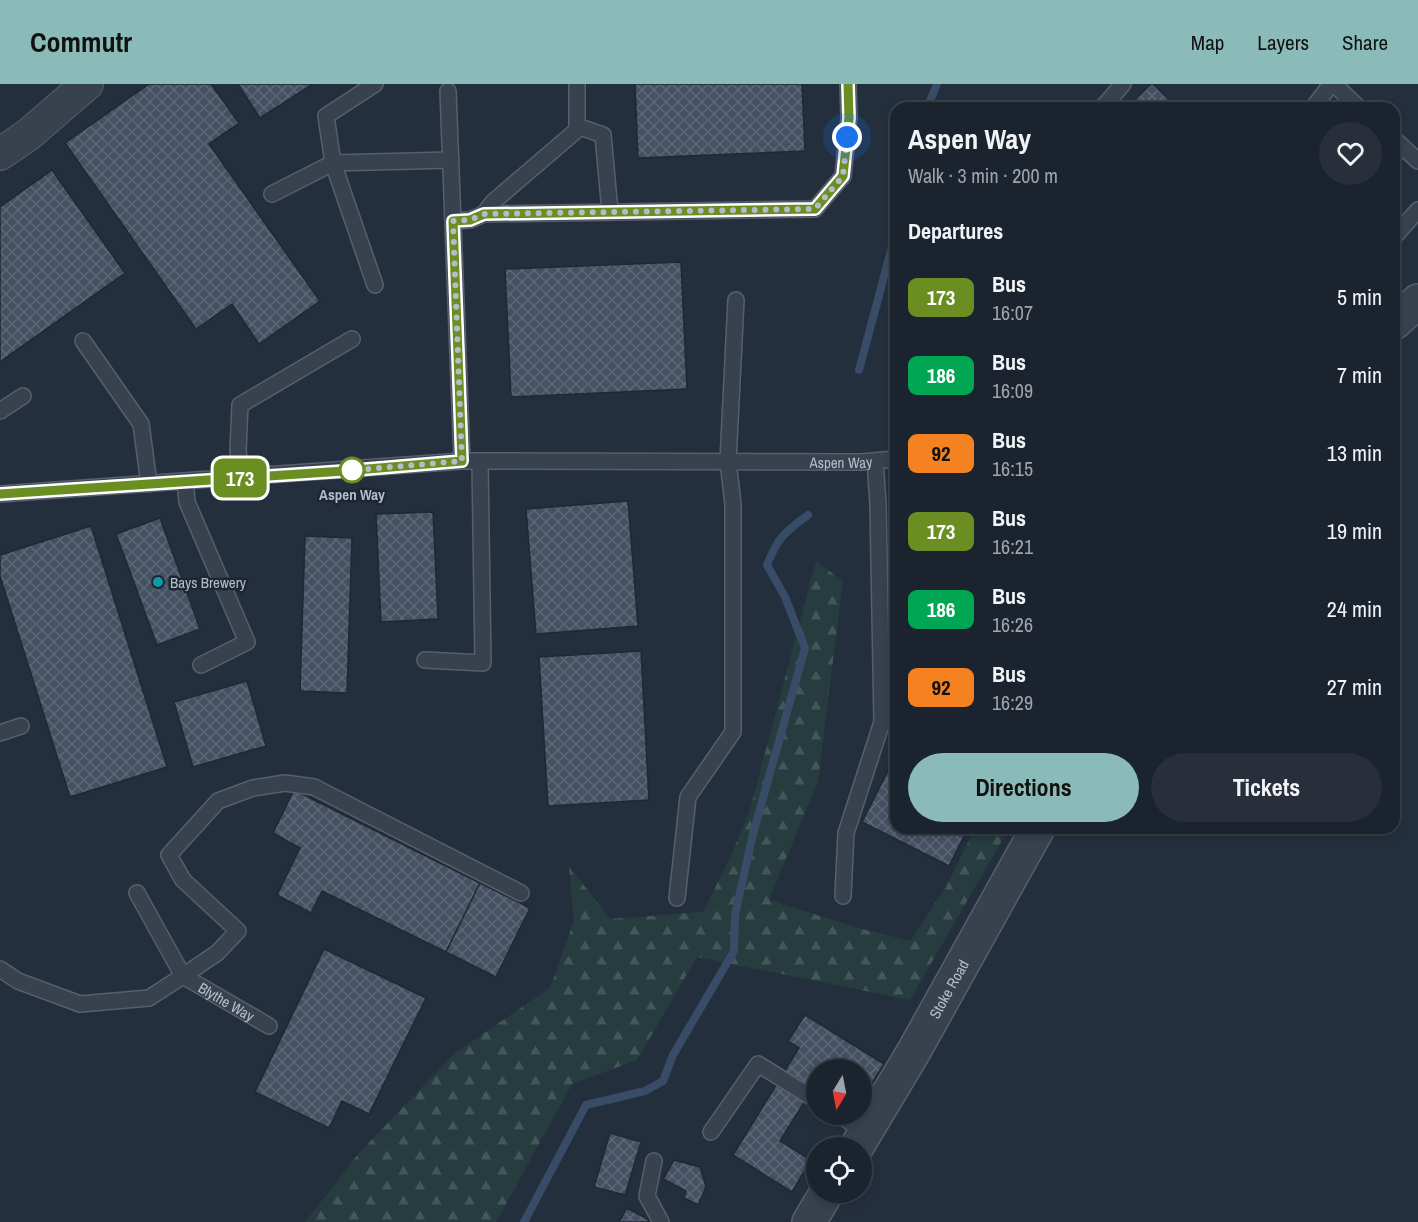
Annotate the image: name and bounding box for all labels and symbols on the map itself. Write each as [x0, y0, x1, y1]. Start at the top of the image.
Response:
your location [832, 122, 862, 152]
street label: Aspen Way [809, 451, 874, 473]
marker: Aspen Way [339, 457, 365, 483]
line badge: 173 [206, 458, 274, 498]
place label: Aspen Way [319, 484, 385, 505]
place label: Bays Brewery [170, 572, 247, 593]
marker: Bays Brewery [151, 575, 165, 589]
street label: Stoke Road [924, 956, 973, 1022]
street label: Blythe Way [195, 977, 259, 1026]
north arrow [806, 1059, 872, 1125]

